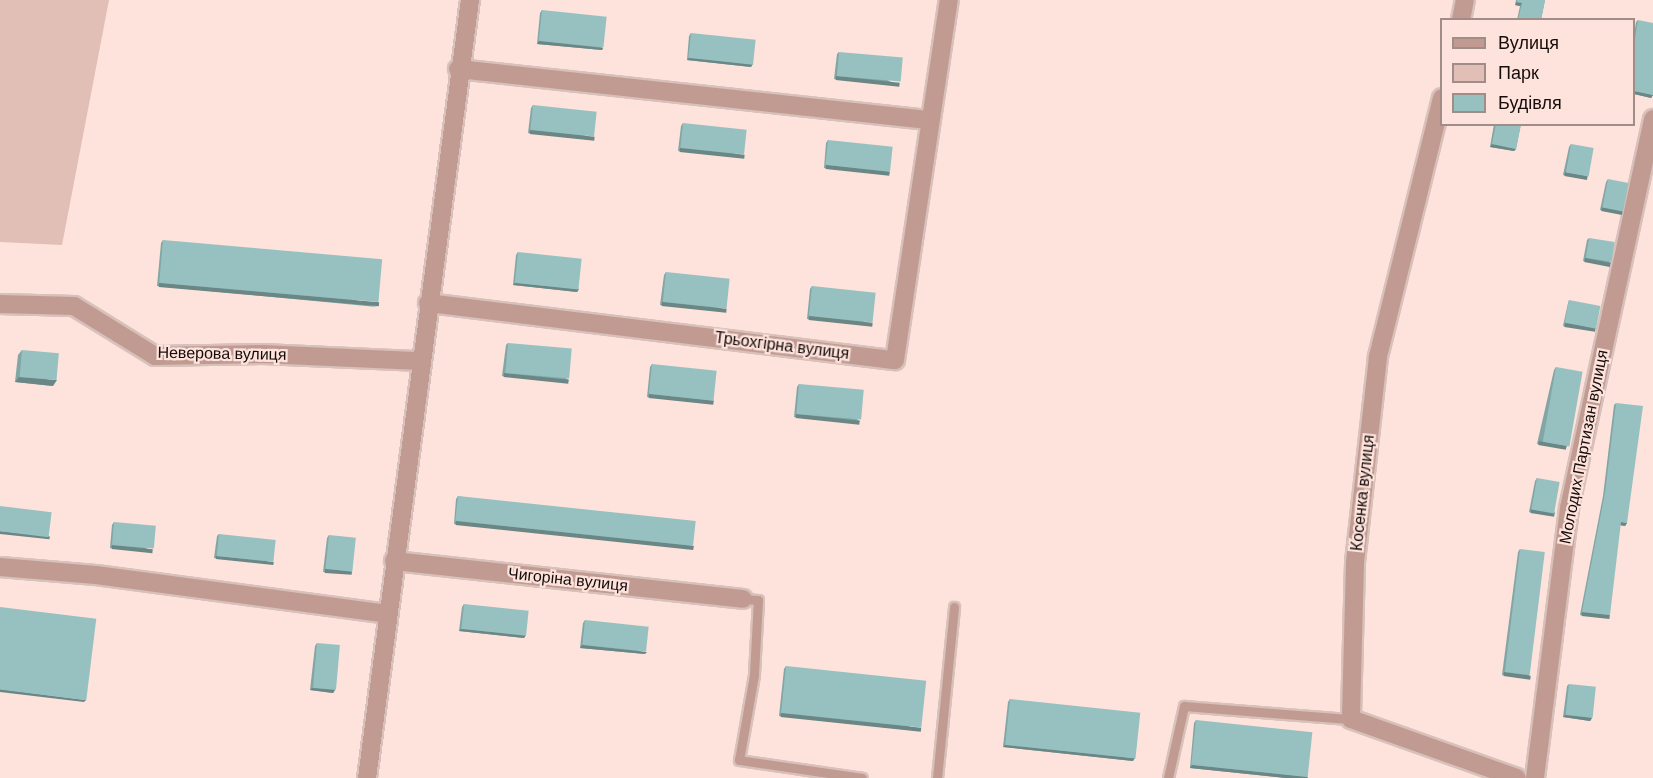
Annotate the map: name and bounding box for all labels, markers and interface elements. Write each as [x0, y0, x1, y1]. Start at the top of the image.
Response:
legend [1440, 18, 1635, 126]
text: Вулиця [1498, 33, 1559, 53]
text: Парк [1498, 63, 1539, 83]
text: Будівля [1498, 93, 1562, 113]
street label: Трьохгірна вулиця [714, 328, 850, 364]
street label: Неверова вулиця [157, 343, 287, 365]
street label: Молодих Партизан вулиця [1556, 348, 1612, 546]
street label: Косенка вулиця [1347, 434, 1379, 552]
street label: Чигоріна вулиця [507, 564, 629, 596]

